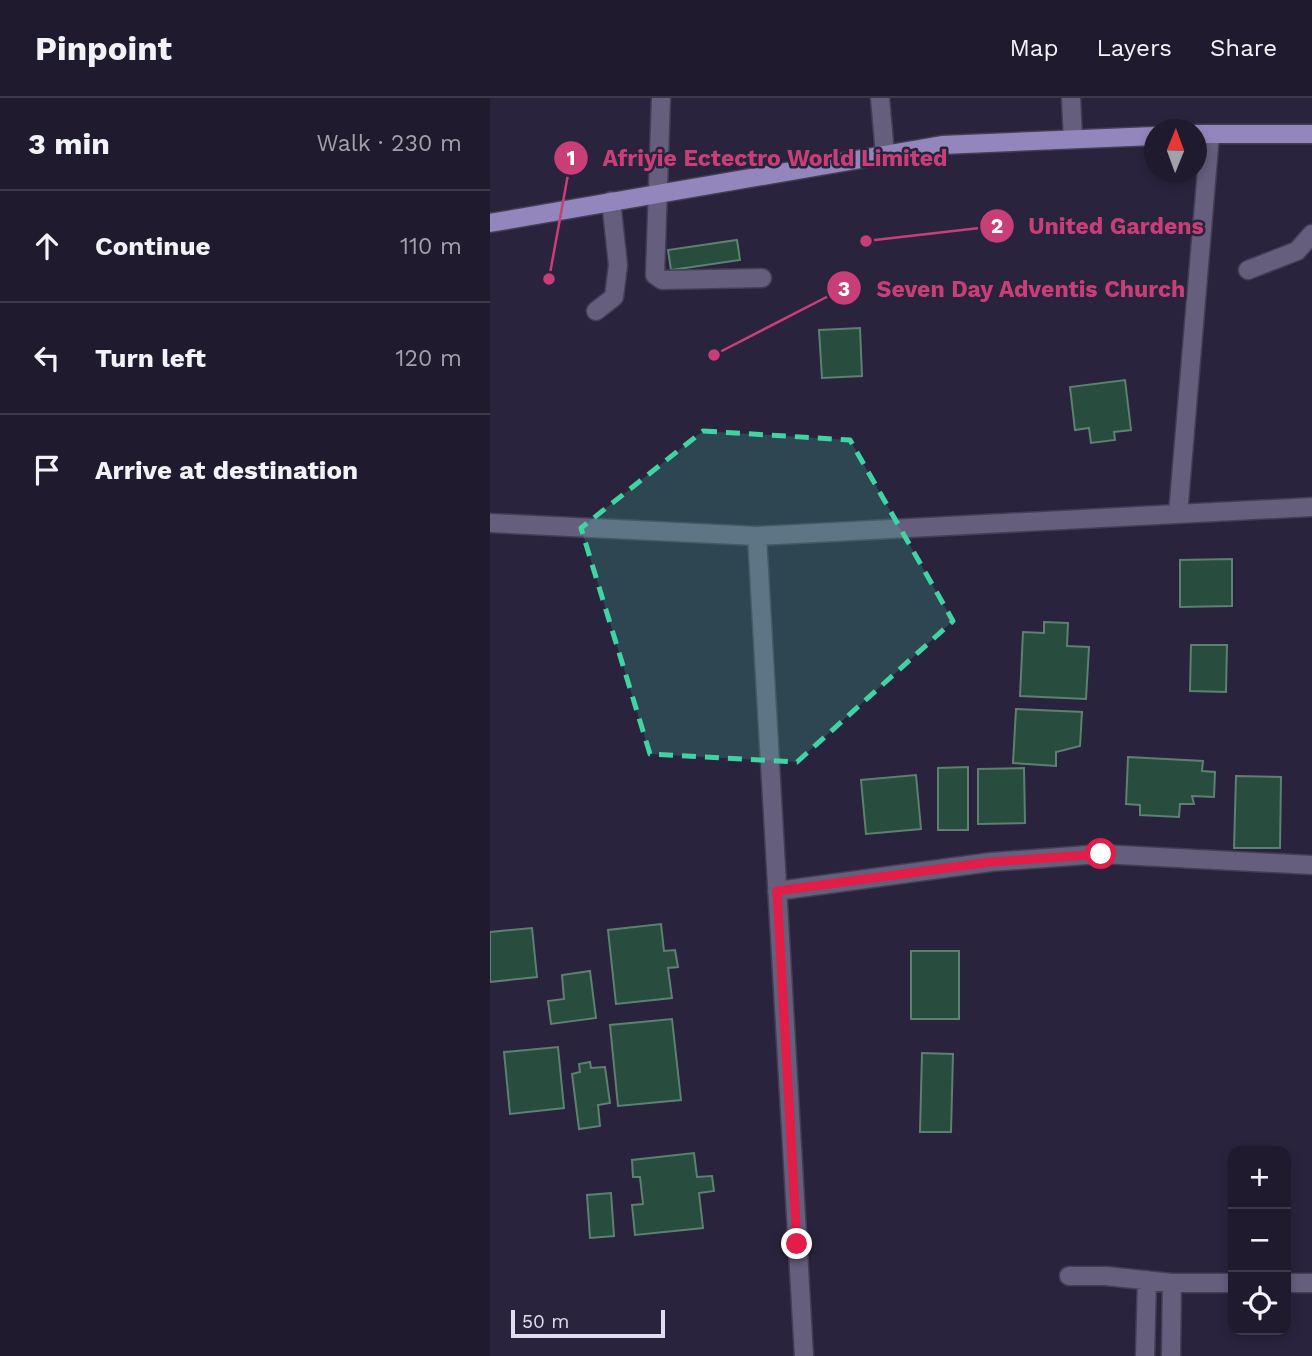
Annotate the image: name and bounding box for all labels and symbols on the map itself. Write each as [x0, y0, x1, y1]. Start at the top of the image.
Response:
north arrow [1144, 119, 1207, 182]
callout: Afriyie Ectectro World Limited [553, 136, 962, 180]
text: 1 [566, 145, 576, 170]
text: Afriyie Ectectro World Limited [602, 145, 948, 172]
callout: United Gardens [979, 204, 1218, 248]
text: 2 [991, 213, 1003, 238]
text: United Gardens [1028, 213, 1204, 240]
callout: Seven Day Adventis Church [827, 266, 1200, 310]
text: 3 [838, 276, 850, 301]
text: Seven Day Adventis Church [877, 276, 1185, 303]
route start [1085, 838, 1116, 869]
route end [781, 1228, 812, 1259]
scale bar [511, 1307, 665, 1339]

